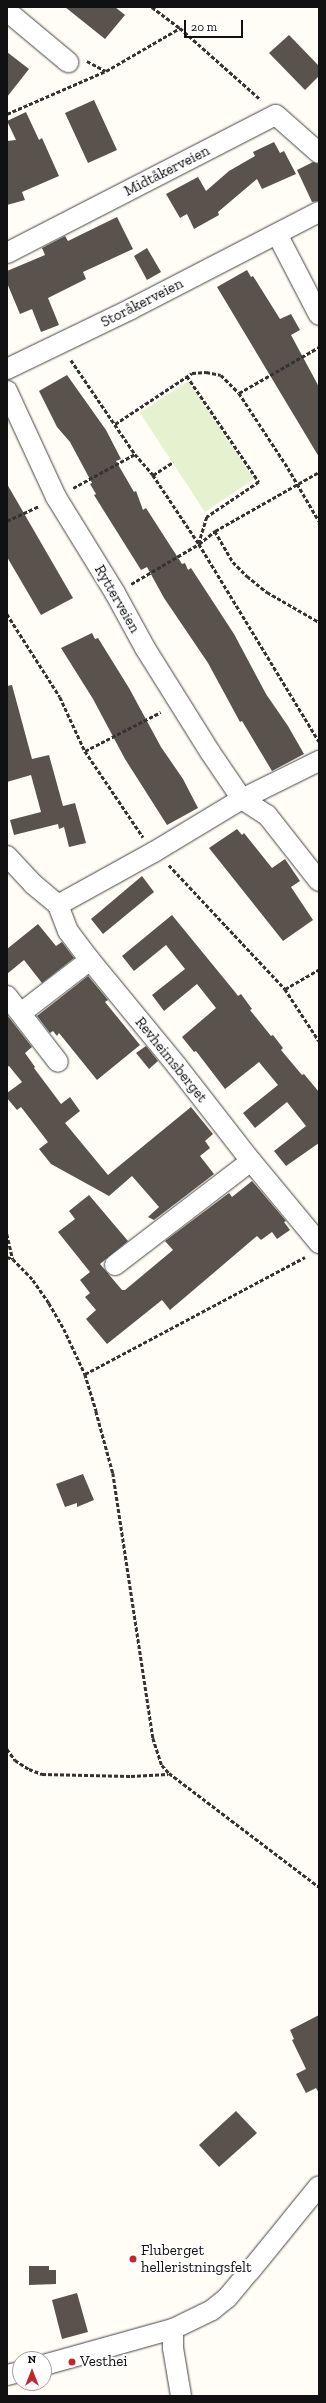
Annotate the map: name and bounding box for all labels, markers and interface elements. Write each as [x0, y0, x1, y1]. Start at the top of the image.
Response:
scale bar [186, 12, 245, 38]
text: 20 m [191, 20, 217, 34]
street label: Midtåkerveien [121, 142, 213, 200]
street label: Storåkerveien [98, 275, 186, 331]
street label: Rytterveien [90, 562, 144, 636]
street label: Revheimsberget [131, 1014, 211, 1106]
place label: Fluberget helleristningsfelt [141, 2241, 252, 2276]
marker: Fluberget helleristningsfelt [128, 2254, 138, 2264]
north arrow [12, 2351, 52, 2391]
text: N [28, 2353, 36, 2366]
place label: Vesthei [80, 2353, 128, 2371]
marker: Vesthei [67, 2357, 77, 2367]

